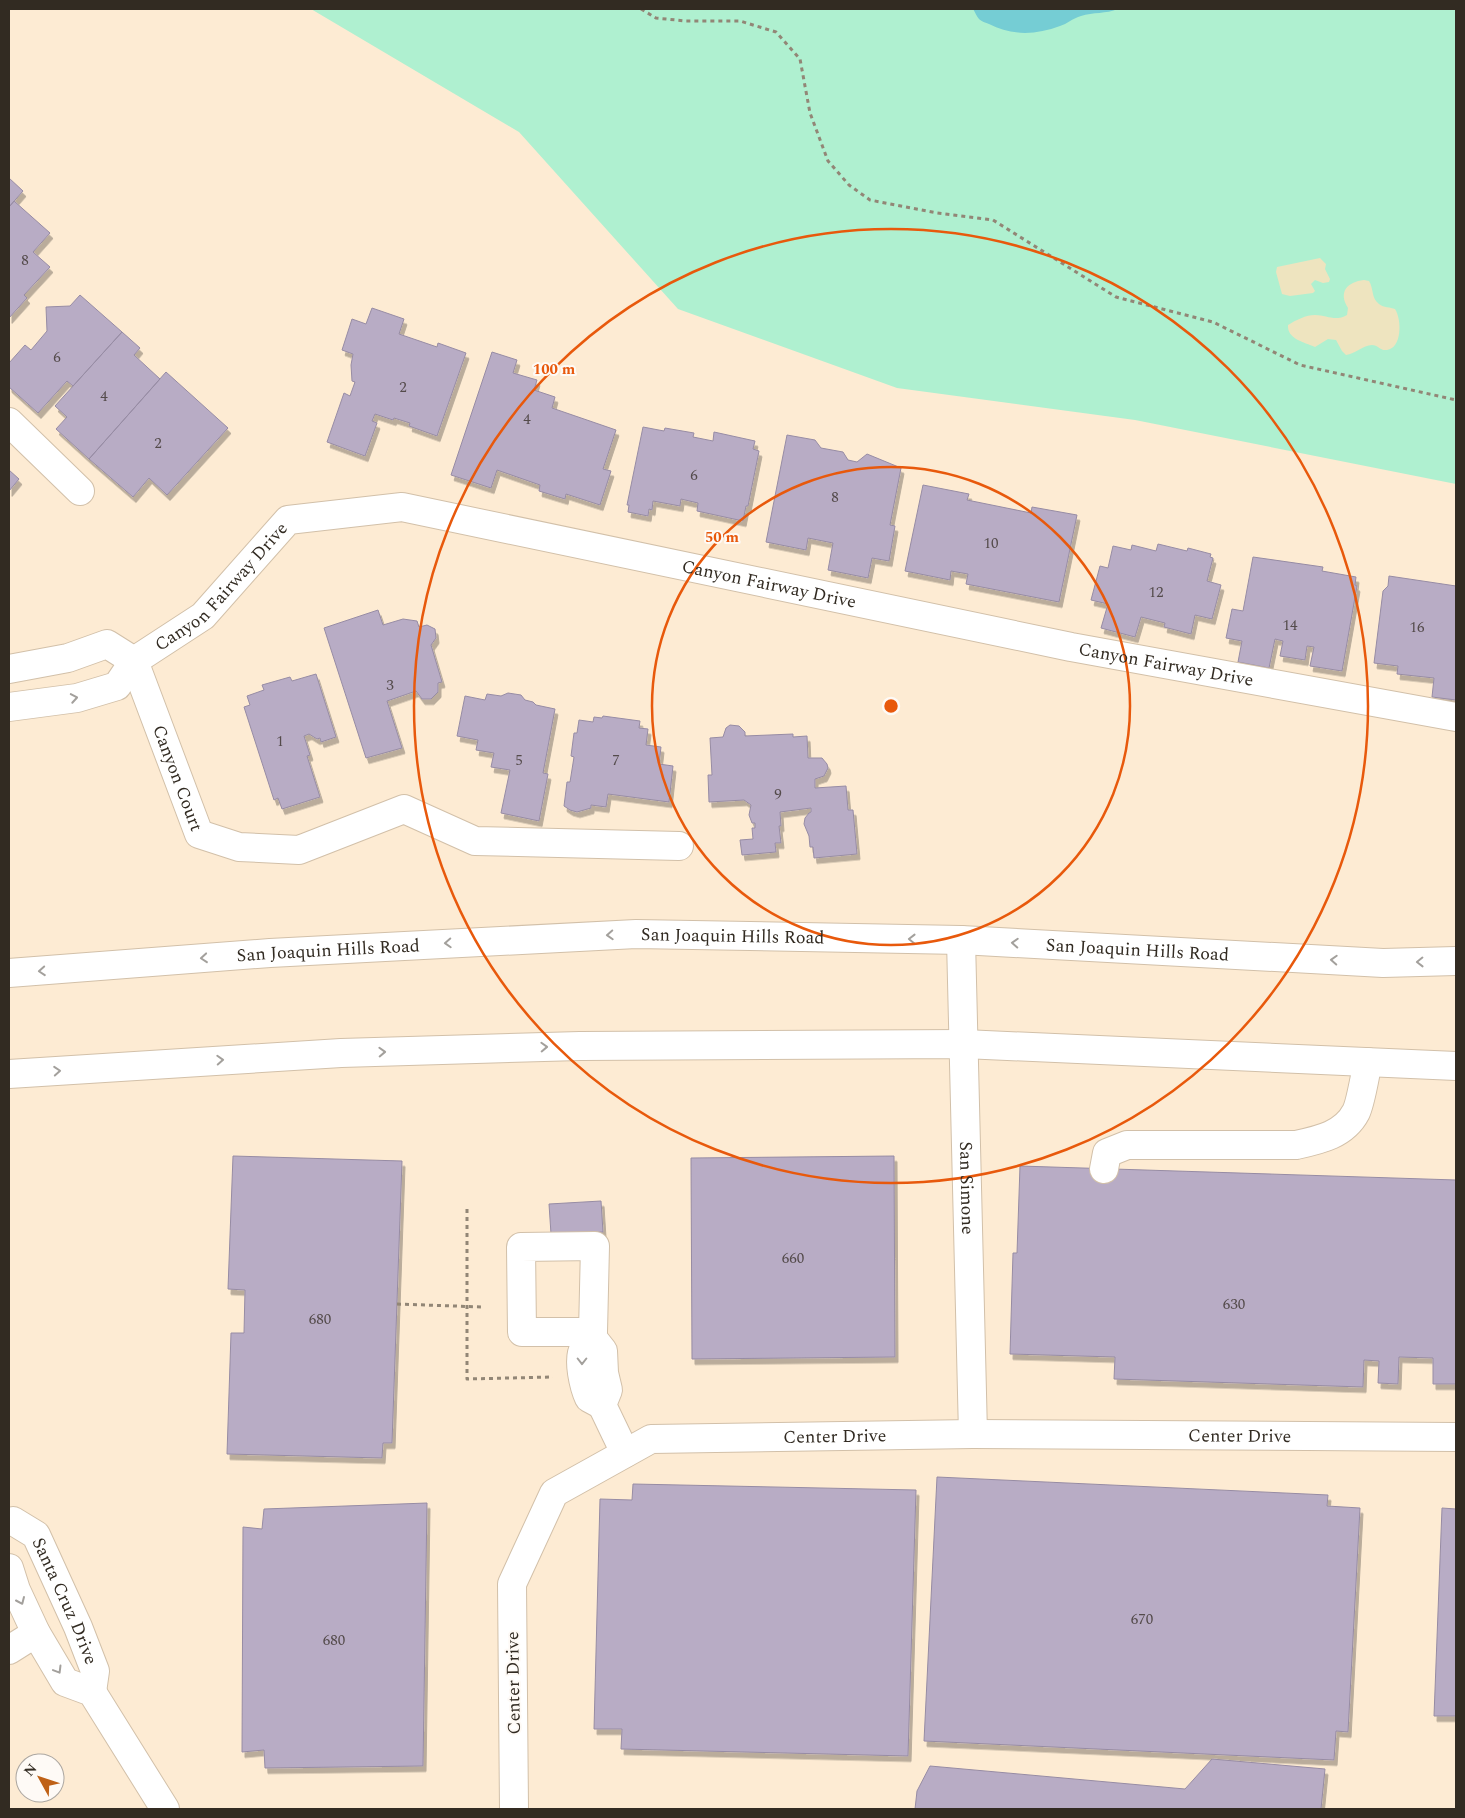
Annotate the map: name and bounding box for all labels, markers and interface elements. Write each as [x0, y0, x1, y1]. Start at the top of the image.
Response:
house number: 8 [21, 249, 29, 272]
house number: 6 [53, 346, 61, 369]
text: 100 m [533, 358, 576, 381]
house number: 2 [399, 376, 407, 399]
house number: 4 [100, 385, 108, 408]
house number: 4 [523, 408, 531, 431]
house number: 2 [154, 432, 162, 455]
house number: 6 [690, 464, 698, 487]
house number: 8 [831, 486, 839, 509]
street label: Canyon Fairway Drive [149, 516, 294, 658]
text: 50 m [705, 526, 740, 549]
house number: 10 [983, 532, 999, 555]
street label: Canyon Fairway Drive [679, 553, 859, 616]
house number: 12 [1148, 581, 1164, 604]
house number: 14 [1282, 614, 1298, 637]
house number: 16 [1409, 616, 1425, 639]
street label: Canyon Fairway Drive [1076, 636, 1256, 694]
house number: 3 [386, 674, 394, 697]
one-way arrow [70, 694, 79, 704]
centre of rings [882, 697, 900, 715]
street label: Canyon Court [145, 721, 210, 835]
house number: 1 [276, 730, 284, 753]
house number: 5 [515, 749, 523, 772]
house number: 7 [612, 749, 620, 772]
house number: 9 [774, 783, 782, 806]
street label: San Joaquin Hills Road [641, 921, 825, 951]
one-way arrow [606, 929, 614, 940]
street label: San Joaquin Hills Road [236, 932, 421, 970]
street label: San Joaquin Hills Road [1045, 932, 1230, 969]
one-way arrow [908, 934, 916, 945]
one-way arrow [443, 938, 451, 949]
one-way arrow [1011, 938, 1019, 949]
one-way arrow [200, 952, 208, 963]
one-way arrow [1330, 955, 1338, 966]
one-way arrow [1415, 957, 1423, 967]
one-way arrow [38, 965, 46, 976]
one-way arrow [540, 1042, 548, 1053]
one-way arrow [378, 1047, 386, 1057]
one-way arrow [216, 1055, 224, 1066]
one-way arrow [54, 1066, 62, 1077]
street label: San Simone [952, 1141, 981, 1235]
house number: 660 [782, 1247, 804, 1270]
house number: 630 [1223, 1293, 1245, 1316]
house number: 680 [309, 1308, 331, 1331]
one-way arrow [577, 1358, 587, 1366]
street label: Center Drive [783, 1422, 887, 1451]
street label: Center Drive [1188, 1422, 1291, 1450]
street label: Santa Cruz Drive [25, 1533, 104, 1669]
one-way arrow [15, 1596, 26, 1605]
house number: 670 [1131, 1608, 1153, 1631]
house number: 680 [323, 1629, 345, 1652]
street label: Center Drive [499, 1631, 528, 1735]
one-way arrow [51, 1665, 61, 1674]
north arrow [15, 1753, 65, 1803]
text: N [19, 1759, 42, 1781]

